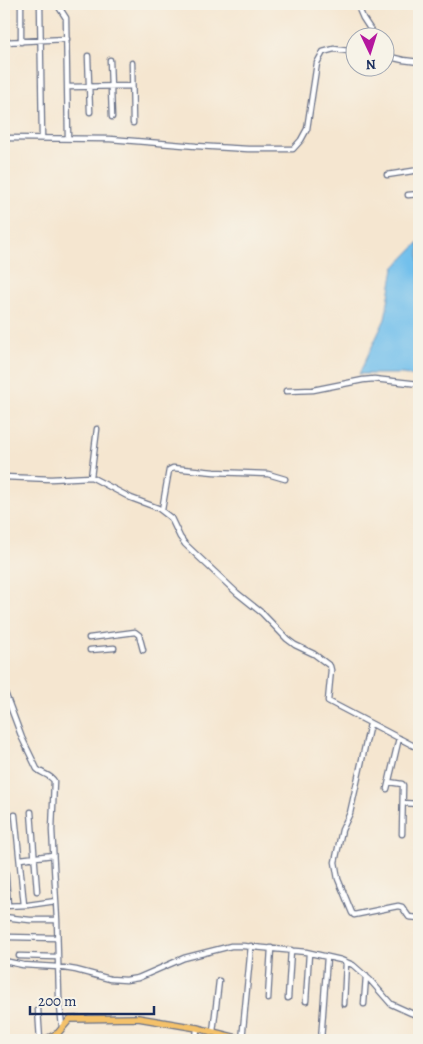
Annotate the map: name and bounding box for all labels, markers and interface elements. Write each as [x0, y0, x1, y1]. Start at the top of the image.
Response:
north arrow [346, 28, 396, 78]
text: N [365, 55, 377, 74]
scale bar [30, 984, 154, 1016]
text: 200 m [38, 991, 77, 1011]

